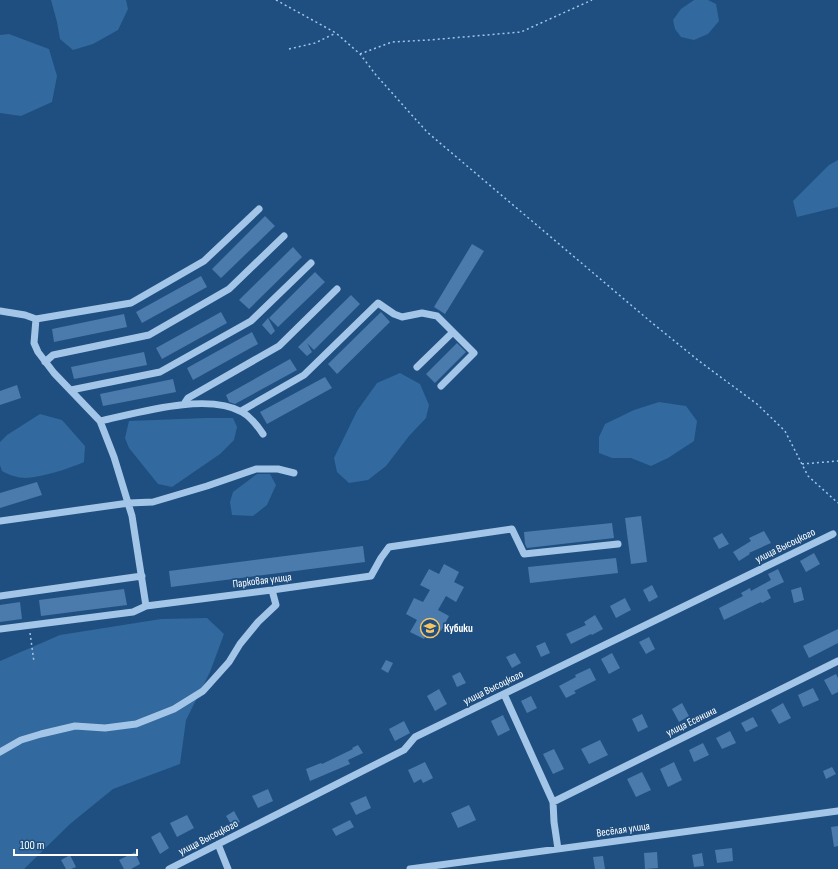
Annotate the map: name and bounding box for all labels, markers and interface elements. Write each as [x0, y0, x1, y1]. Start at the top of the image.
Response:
street label: улица Высоцкого [753, 525, 818, 566]
street label: Парковая улица [232, 570, 292, 591]
school or university icon: Кубики [419, 617, 441, 639]
place label: Кубики [444, 622, 473, 635]
street label: улица Высоцкого [461, 667, 526, 708]
street label: улица Есенина [664, 704, 719, 739]
street label: улица Высоцкого [176, 817, 241, 858]
street label: Весёлая улица [595, 819, 651, 840]
scale bar [14, 831, 137, 857]
text: 100 m [20, 838, 45, 853]

